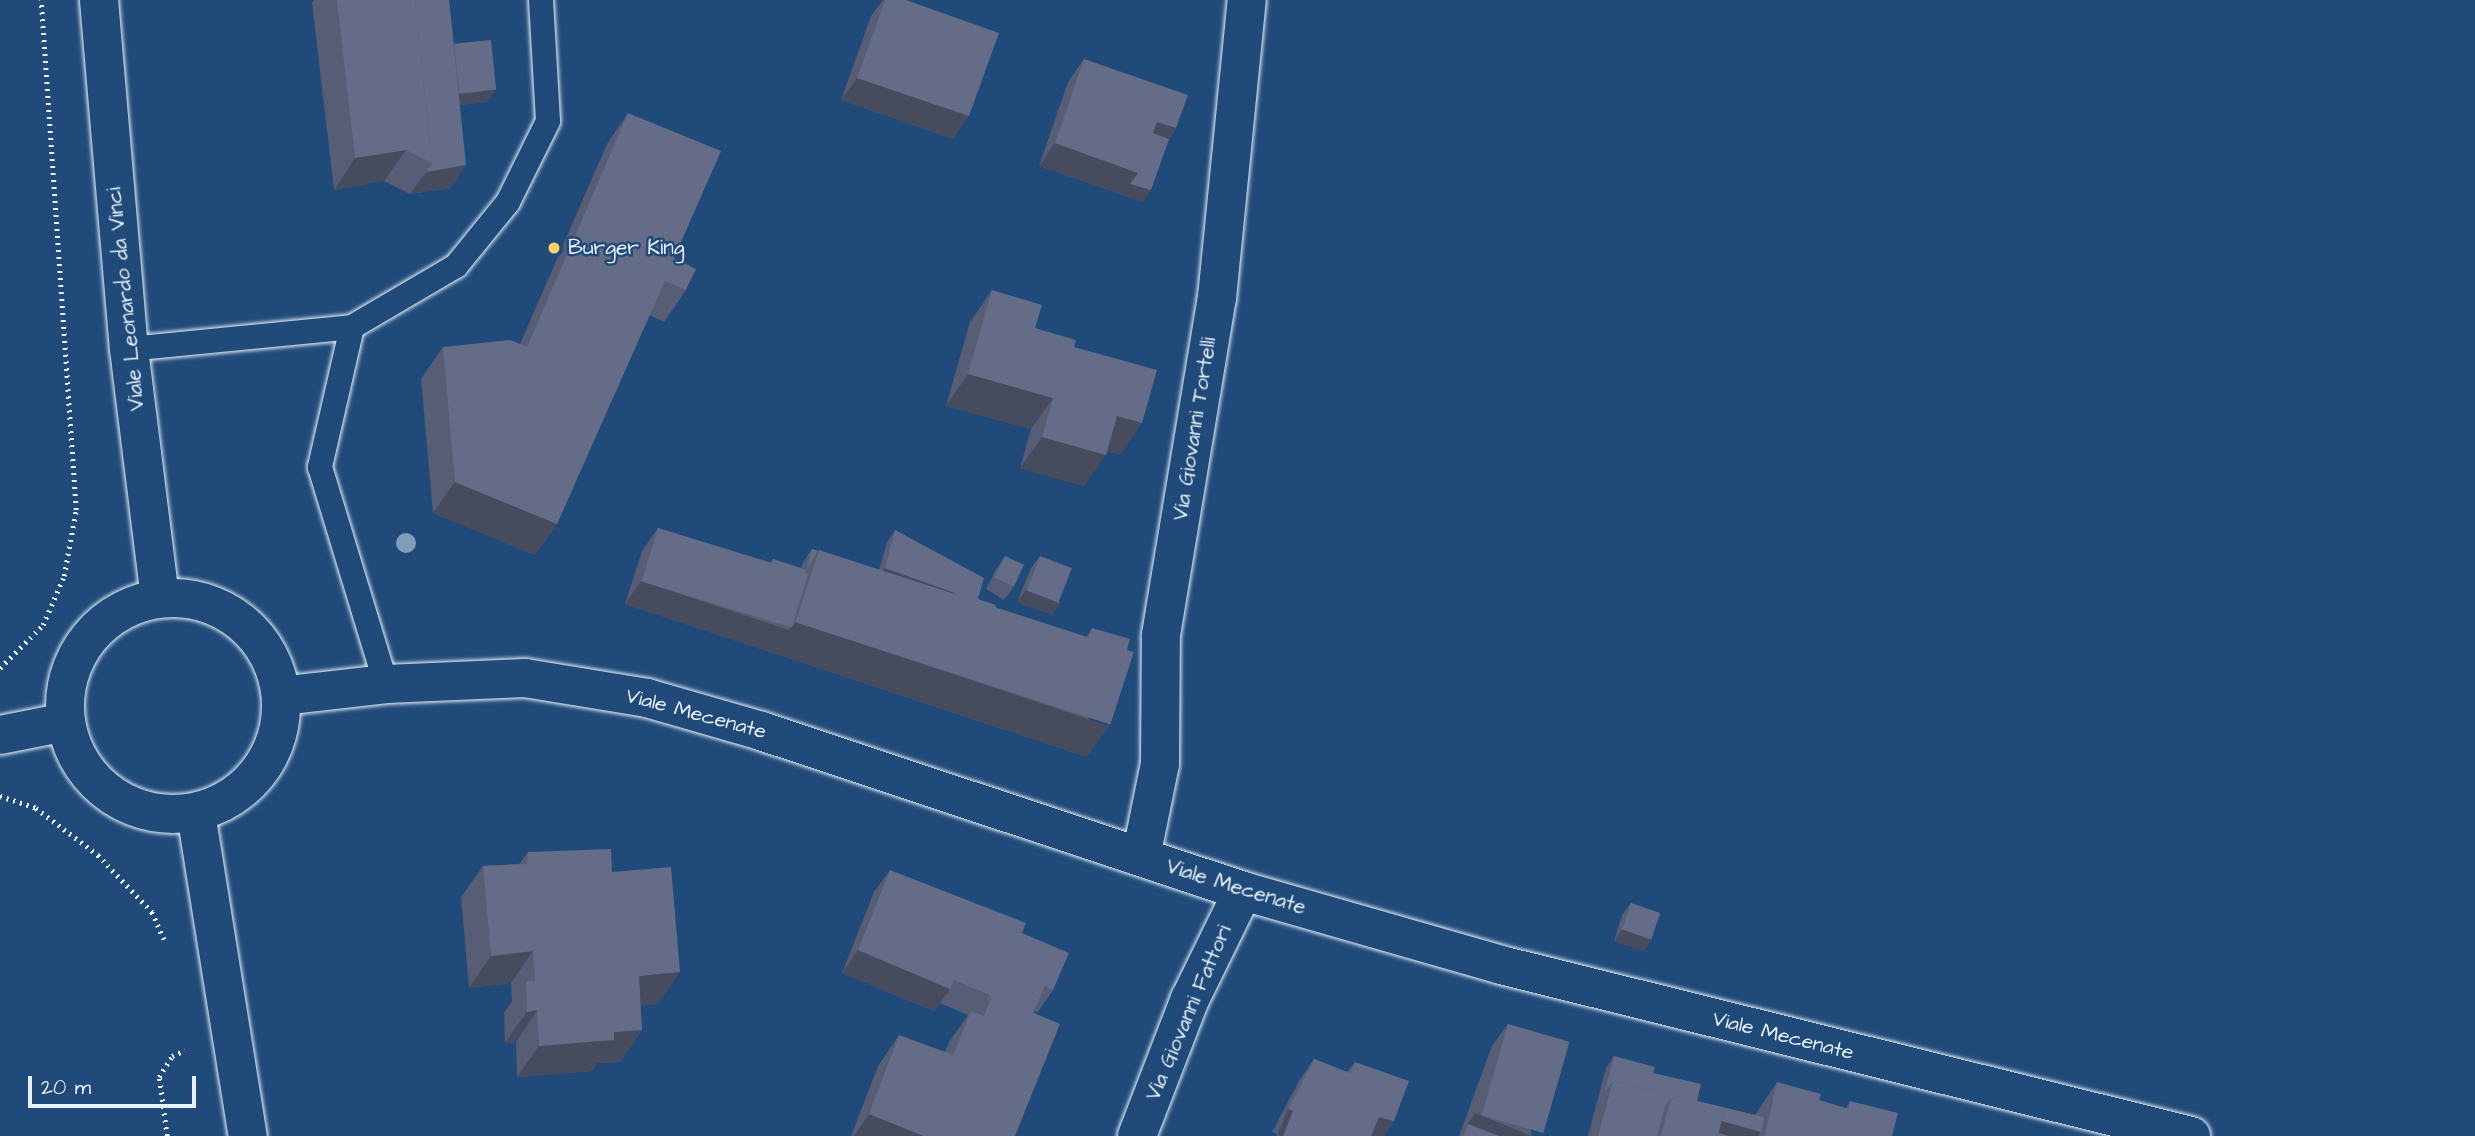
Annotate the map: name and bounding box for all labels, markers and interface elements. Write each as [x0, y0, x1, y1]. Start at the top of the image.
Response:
street label: Viale Leonardo da Vinci [102, 186, 150, 412]
place label: Burger King [568, 235, 685, 261]
marker: Burger King [546, 240, 562, 256]
street label: Via Giovanni Tortelli [1168, 336, 1222, 522]
street label: Viale Mecenate [623, 683, 769, 745]
street label: Viale Mecenate [1163, 854, 1309, 920]
street label: Via Giovanni Fattori [1141, 922, 1237, 1104]
street label: Viale Mecenate [1710, 1006, 1856, 1066]
scale bar [32, 1062, 200, 1106]
text: 20 m [41, 1073, 91, 1102]

